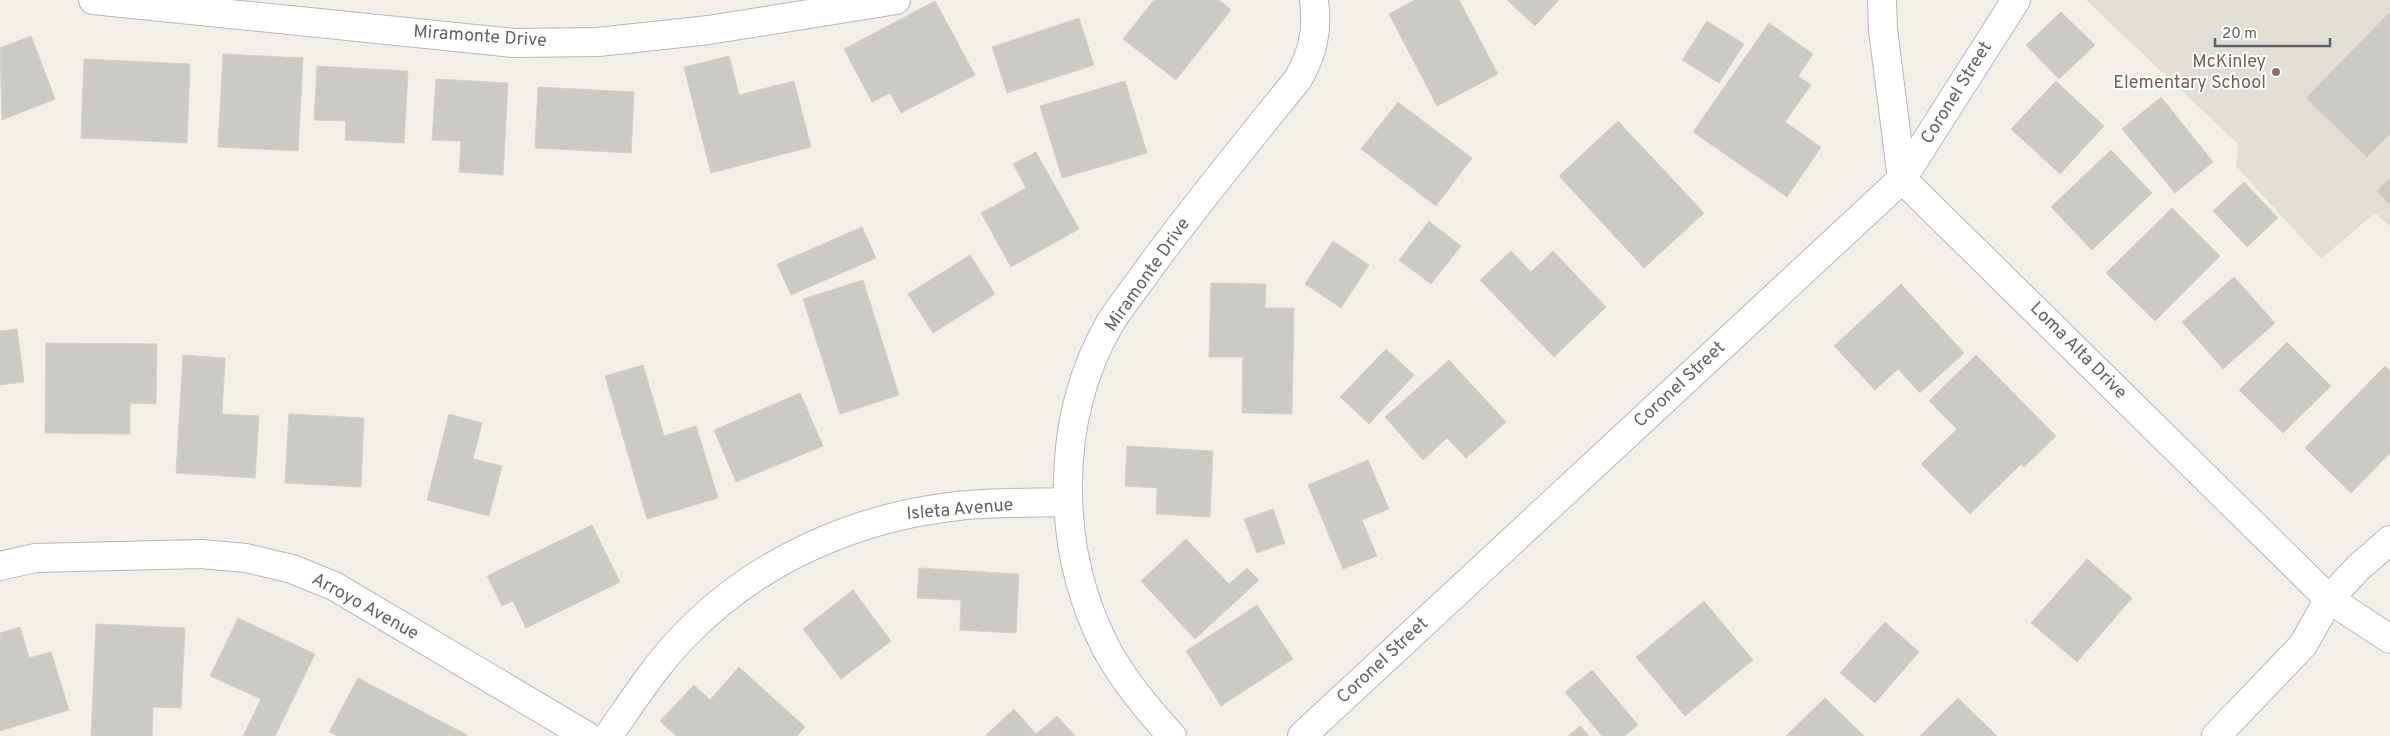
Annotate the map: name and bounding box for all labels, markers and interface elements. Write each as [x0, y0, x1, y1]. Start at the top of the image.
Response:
scale bar [2215, 15, 2330, 47]
street label: Miramonte Drive [412, 21, 548, 53]
text: 20 m [2222, 25, 2257, 44]
street label: Coronel Street [1916, 37, 1998, 149]
place label: McKinley Elementary School [2113, 51, 2266, 95]
marker: McKinley Elementary School [2270, 66, 2282, 78]
street label: Miramonte Drive [1100, 214, 1196, 336]
street label: Loma Alta Drive [2025, 298, 2131, 404]
street label: Coronel Street [1629, 337, 1731, 433]
street label: Isleta Avenue [906, 494, 1014, 526]
street label: Arroyo Avenue [307, 568, 423, 646]
street label: Coronel Street [1332, 613, 1434, 709]

